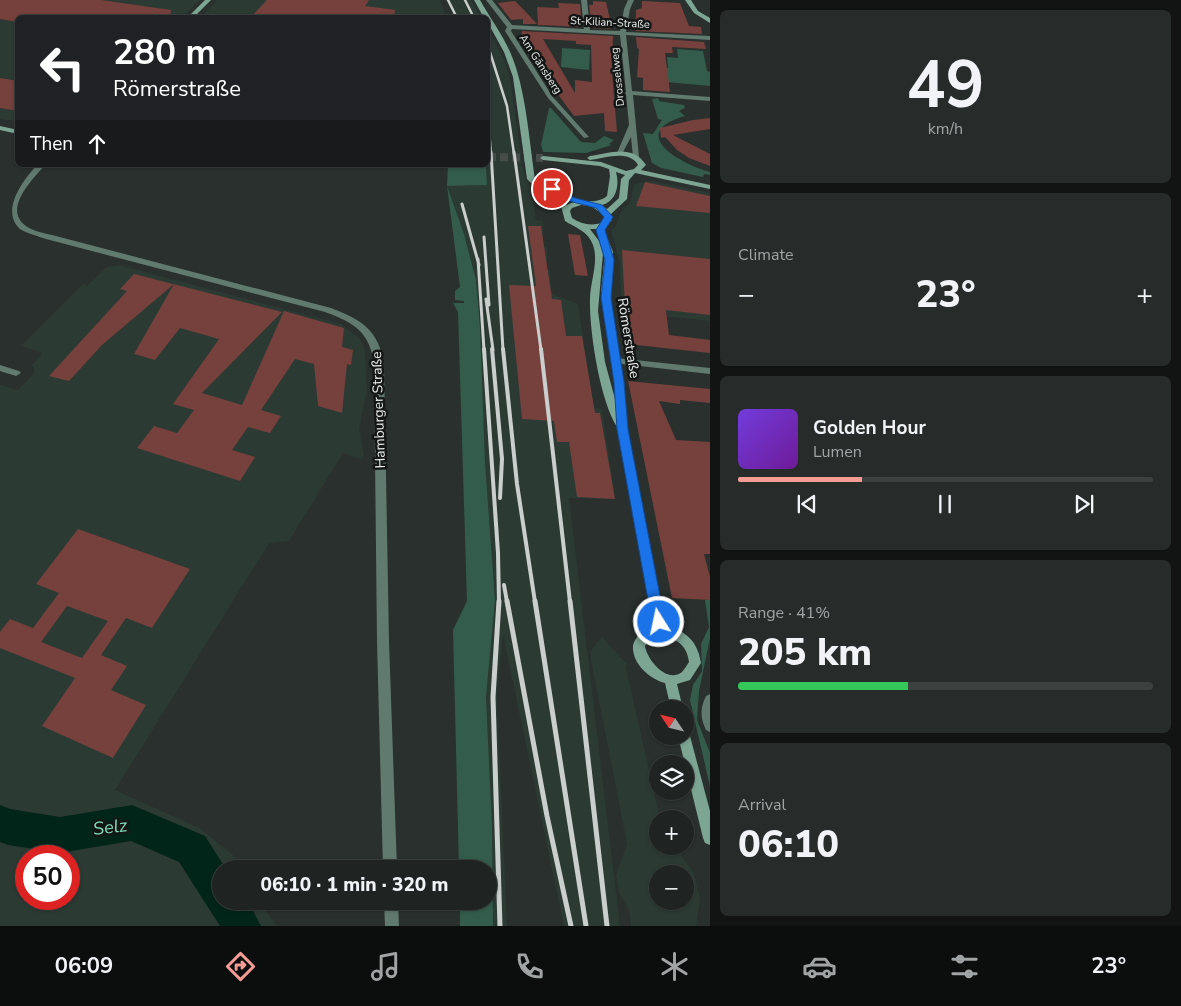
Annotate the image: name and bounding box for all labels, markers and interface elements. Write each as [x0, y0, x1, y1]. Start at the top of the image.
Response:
street label: St-Kilian-Straße [570, 13, 650, 32]
text: 280 m [113, 29, 216, 76]
street label: Am Gänsberg [516, 32, 565, 97]
icon: left [30, 35, 95, 100]
text: 49 [906, 41, 985, 130]
street label: Drosselweg [607, 47, 628, 107]
text: Römerstraße [113, 74, 241, 104]
text: km/h [928, 118, 963, 140]
icon: ahead [83, 130, 111, 158]
text: Then [30, 131, 73, 157]
pin [531, 168, 573, 210]
icon: arrive [538, 175, 566, 203]
text: Climate [738, 244, 793, 266]
text: 23° [915, 269, 976, 320]
text: − [738, 276, 755, 314]
text: + [1136, 276, 1153, 314]
street label: Römerstraße [613, 296, 644, 380]
street label: Hamburger Straße [367, 351, 390, 469]
text: Golden Hour [813, 415, 926, 441]
text: Lumen [813, 441, 862, 463]
icon: previous [793, 490, 821, 518]
icon: pause [931, 490, 959, 518]
icon: next [1070, 490, 1098, 518]
position arrow [632, 595, 684, 647]
text: Range · 41% [738, 602, 830, 624]
text: 205 km [738, 627, 872, 678]
north arrow [649, 700, 694, 745]
map controls [649, 700, 694, 910]
button: layers [649, 755, 694, 800]
text: Arrival [738, 794, 786, 816]
button: + [649, 810, 694, 855]
water label: Selz [92, 813, 129, 841]
text: 06:10 [738, 819, 839, 870]
speed limit sign: 50 [15, 845, 80, 910]
button: − [649, 865, 694, 910]
text: 06:10 · 1 min · 320 m [261, 872, 448, 898]
icon: directions [223, 949, 258, 984]
icon: music [368, 949, 403, 984]
icon: phone [512, 949, 547, 984]
icon: climate [657, 949, 692, 984]
icon: car [802, 949, 837, 984]
icon: filters [947, 949, 982, 984]
text: 06:09 [55, 951, 113, 981]
text: 23° [1091, 951, 1126, 981]

